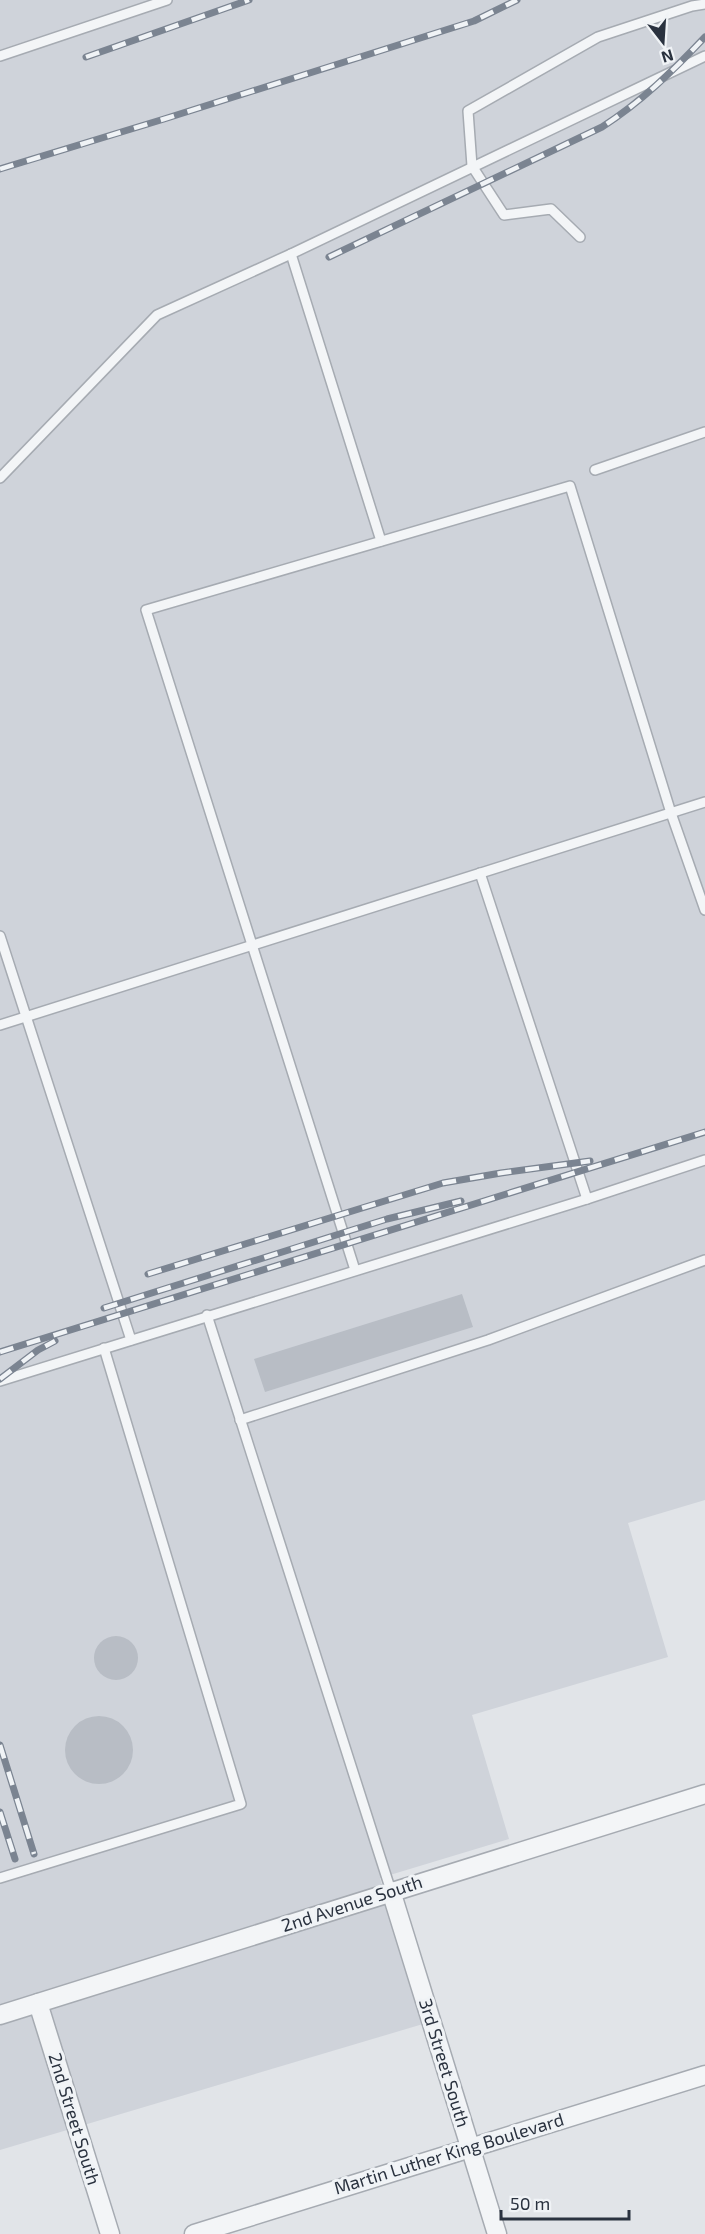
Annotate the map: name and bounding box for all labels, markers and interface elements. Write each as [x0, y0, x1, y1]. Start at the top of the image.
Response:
north arrow [633, 12, 693, 72]
text: N [659, 46, 676, 68]
street label: 2nd Avenue South [279, 1870, 425, 1936]
street label: 3rd Street South [415, 1996, 475, 2130]
street label: 2nd Street South [44, 2050, 105, 2187]
street label: Martin Luther King Boulevard [331, 2108, 566, 2198]
scale bar [501, 2183, 628, 2221]
text: 50 m [510, 2192, 550, 2214]

